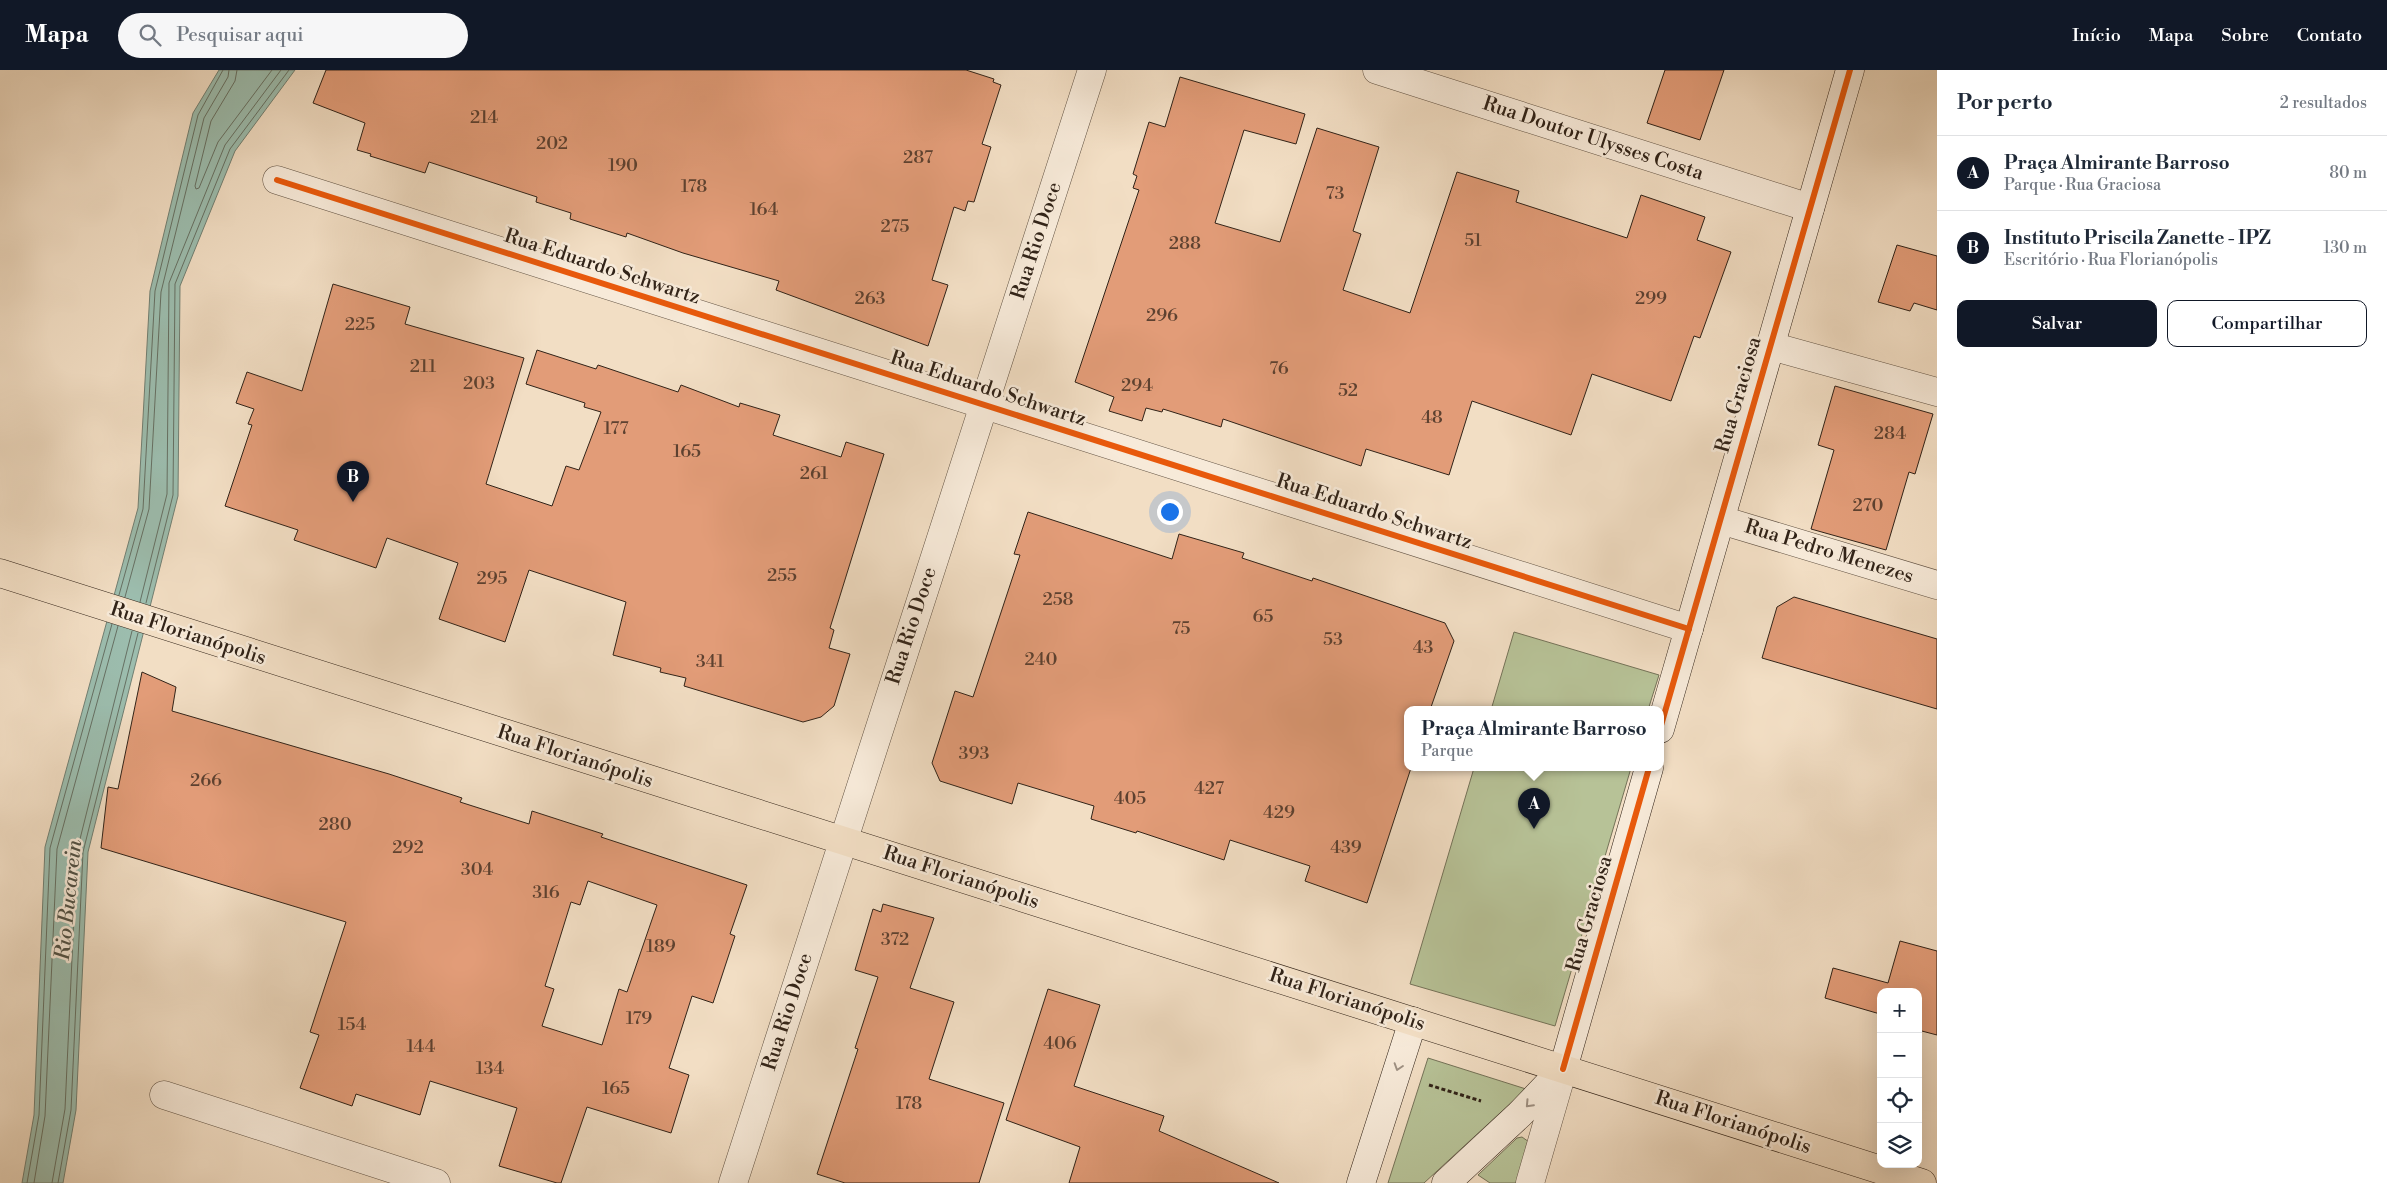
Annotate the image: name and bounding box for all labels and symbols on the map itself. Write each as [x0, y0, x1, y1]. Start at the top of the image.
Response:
street label: Rua Doutor Ulysses Costa [1479, 91, 1707, 187]
house number: 214 [470, 106, 498, 129]
house number: 202 [536, 132, 568, 155]
house number: 287 [903, 146, 933, 169]
house number: 190 [608, 154, 638, 177]
house number: 178 [681, 175, 707, 198]
street label: Rua Rio Doce [1006, 179, 1068, 303]
house number: 73 [1326, 182, 1344, 205]
house number: 164 [749, 198, 779, 221]
house number: 275 [881, 215, 909, 238]
street label: Rua Eduardo Schwartz [501, 224, 703, 310]
house number: 51 [1464, 229, 1482, 252]
house number: 288 [1169, 232, 1201, 255]
house number: 263 [854, 287, 886, 310]
house number: 299 [1635, 287, 1667, 310]
house number: 296 [1146, 304, 1178, 327]
house number: 225 [345, 313, 375, 336]
street label: Rua Graciosa [1710, 333, 1768, 456]
street label: Rua Eduardo Schwartz [887, 346, 1089, 432]
house number: 211 [410, 355, 437, 378]
house number: 76 [1269, 357, 1289, 380]
house number: 203 [463, 372, 495, 395]
house number: 294 [1121, 374, 1153, 397]
house number: 52 [1338, 379, 1358, 402]
house number: 48 [1421, 406, 1443, 429]
house number: 177 [604, 417, 628, 440]
house number: 284 [1874, 422, 1906, 445]
house number: 165 [673, 440, 701, 463]
pin: B [337, 461, 369, 502]
house number: 261 [800, 462, 828, 485]
street label: Rua Eduardo Schwartz [1273, 469, 1475, 555]
house number: 270 [1853, 494, 1883, 517]
your location [1157, 499, 1183, 525]
street label: Rua Pedro Menezes [1742, 514, 1916, 590]
house number: 255 [767, 564, 797, 587]
street label: Rua Rio Doce [881, 564, 943, 688]
house number: 295 [476, 567, 508, 590]
house number: 258 [1042, 588, 1074, 611]
street label: Rua Florianópolis [107, 597, 269, 671]
house number: 65 [1253, 605, 1273, 628]
house number: 75 [1172, 617, 1190, 640]
house number: 53 [1323, 628, 1343, 651]
house number: 43 [1413, 636, 1433, 659]
house number: 240 [1024, 648, 1058, 671]
house number: 341 [696, 650, 725, 673]
street label: Rua Florianópolis [494, 720, 656, 794]
house number: 393 [959, 742, 989, 765]
house number: 266 [190, 769, 222, 792]
house number: 427 [1194, 777, 1224, 800]
house number: 405 [1114, 787, 1146, 810]
pin: A [1518, 788, 1550, 829]
house number: 429 [1263, 801, 1295, 824]
house number: 280 [318, 813, 352, 836]
house number: 292 [392, 836, 424, 859]
house number: 439 [1330, 836, 1362, 859]
water label: Rio Bucarein [50, 838, 88, 962]
street label: Rua Florianópolis [880, 841, 1042, 915]
street label: Rua Graciosa [1561, 852, 1619, 975]
house number: 304 [461, 858, 494, 881]
house number: 316 [532, 881, 560, 904]
house number: 372 [881, 928, 909, 951]
house number: 189 [646, 935, 676, 958]
street label: Rua Rio Doce [757, 950, 819, 1074]
street label: Rua Florianópolis [1266, 963, 1428, 1037]
house number: 179 [626, 1007, 652, 1030]
house number: 154 [338, 1013, 367, 1036]
house number: 406 [1043, 1032, 1077, 1055]
house number: 144 [407, 1035, 436, 1058]
house number: 134 [476, 1057, 505, 1080]
one-way arrow [1393, 1063, 1403, 1071]
house number: 165 [602, 1077, 630, 1100]
street label: Rua Florianópolis [1652, 1086, 1814, 1160]
house number: 178 [896, 1092, 922, 1115]
one-way arrow [1526, 1099, 1535, 1108]

